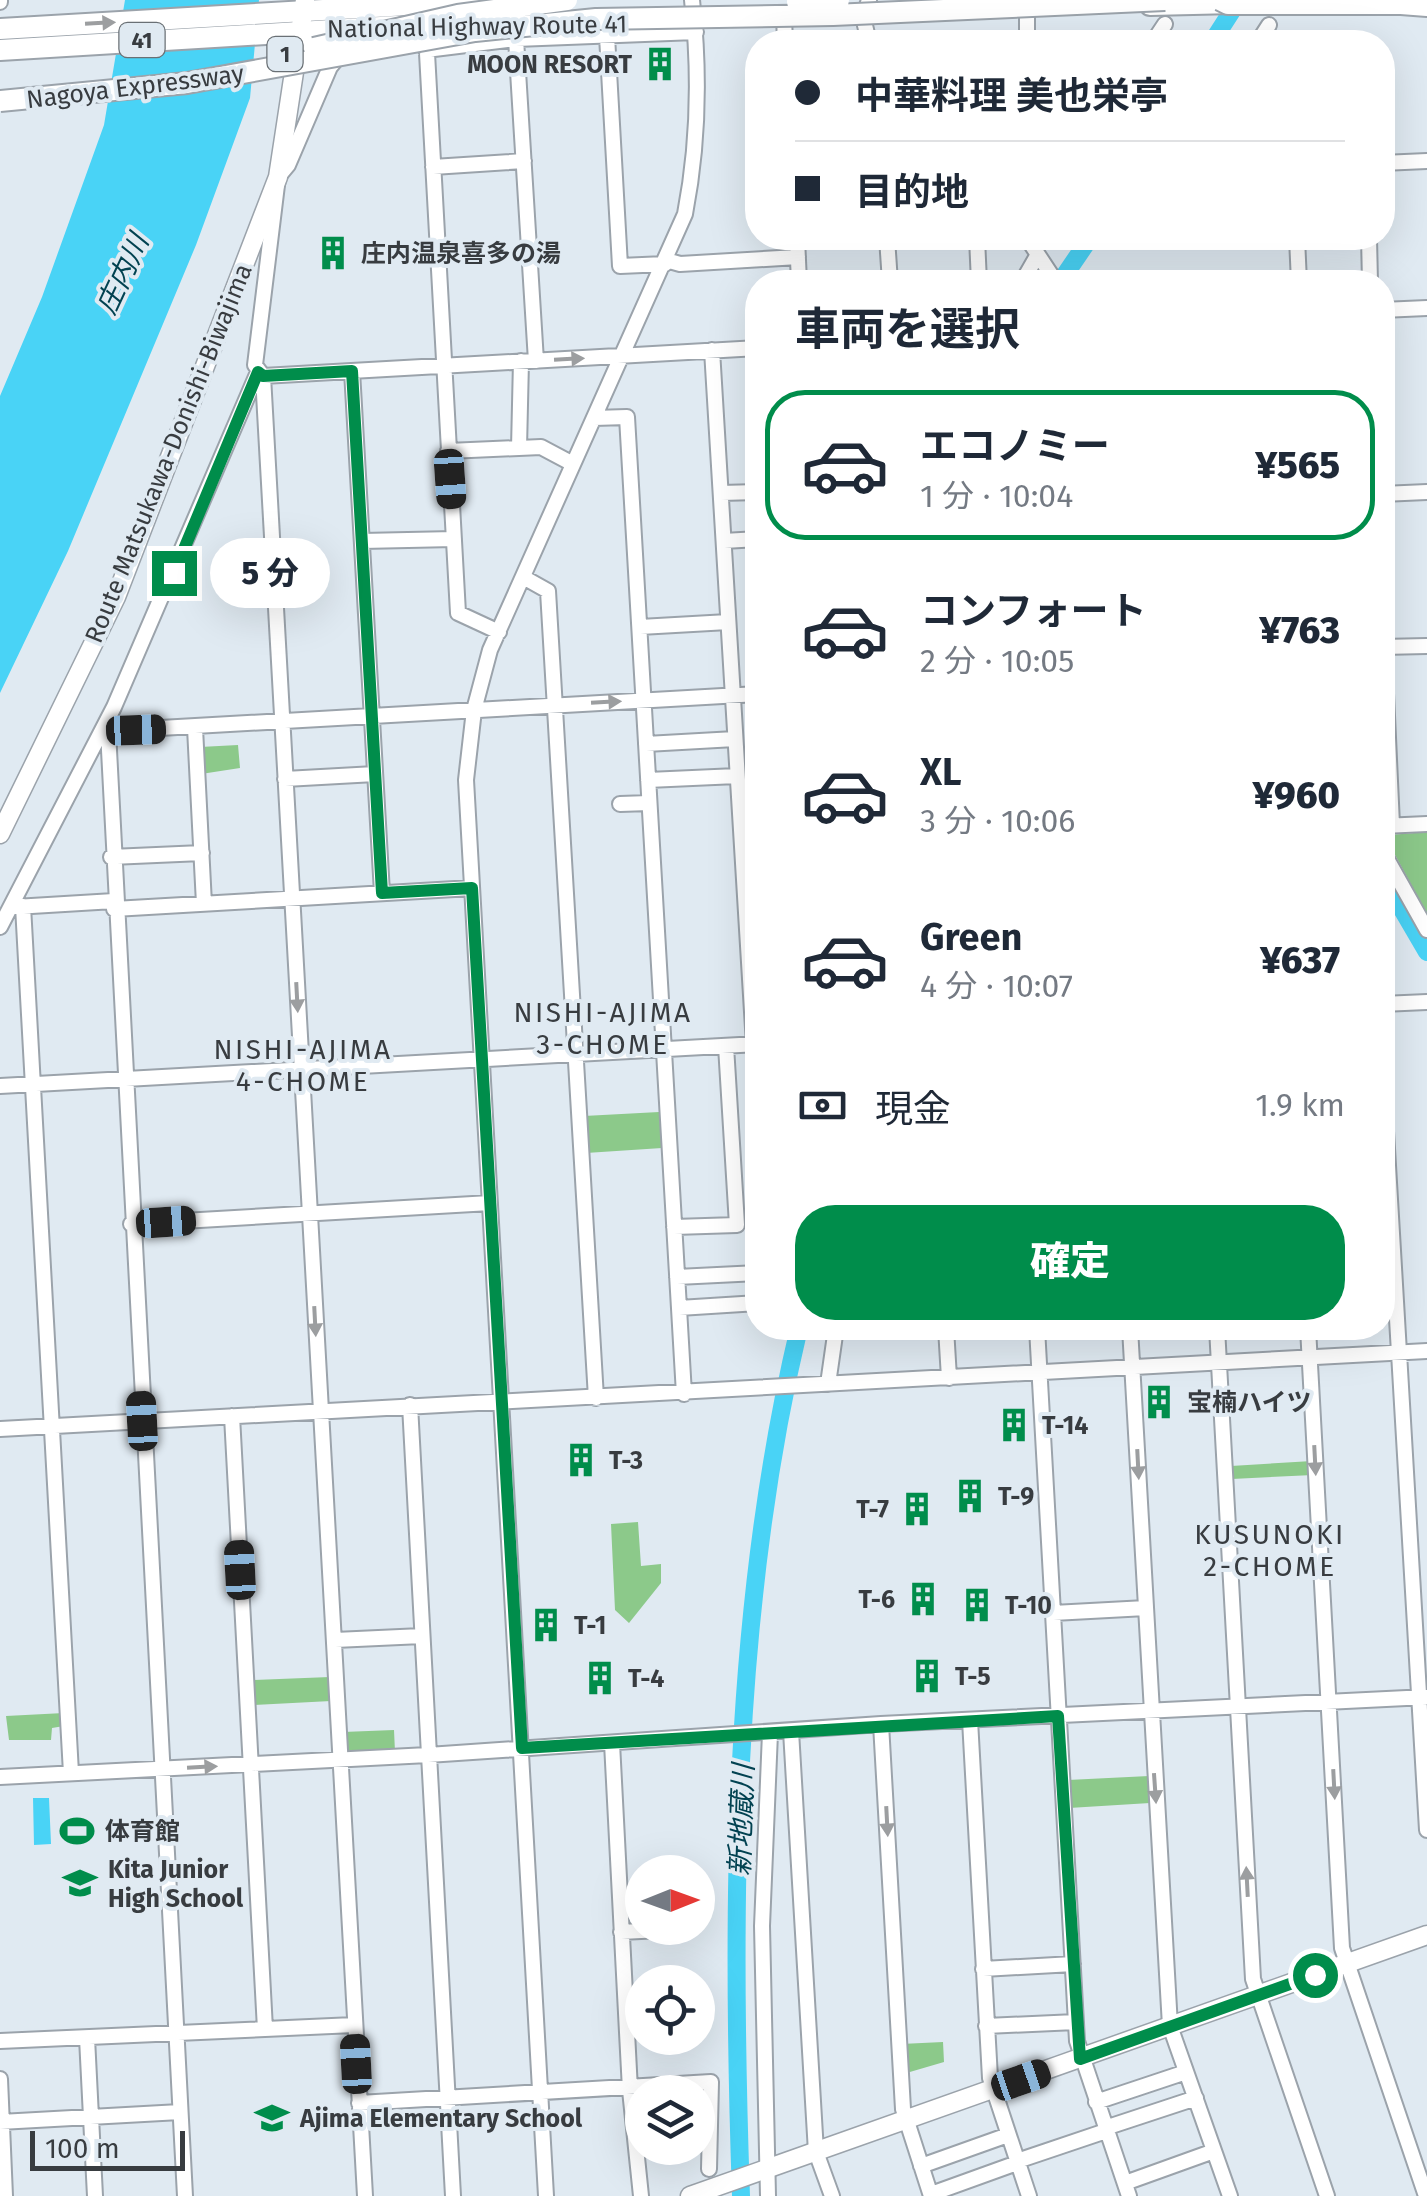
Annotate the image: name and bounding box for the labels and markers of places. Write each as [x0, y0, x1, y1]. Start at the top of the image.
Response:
building icon: MOON RESORT [641, 45, 679, 83]
place label: MOON RESORT [467, 50, 632, 80]
building icon: 庄内温泉喜多の湯 [314, 234, 352, 272]
place label: 庄内温泉喜多の湯 [361, 239, 561, 269]
building icon: 宝楠ハイツ [1140, 1383, 1178, 1421]
place label: 宝楠ハイツ [1187, 1388, 1312, 1418]
building icon: T-14 [995, 1406, 1033, 1444]
place label: T-14 [1042, 1411, 1088, 1441]
building icon: T-3 [562, 1441, 600, 1479]
place label: T-3 [609, 1446, 643, 1476]
building icon: T-9 [951, 1477, 989, 1515]
place label: T-9 [998, 1482, 1034, 1512]
building icon: T-7 [898, 1490, 936, 1528]
place label: T-7 [856, 1495, 889, 1525]
building icon: T-6 [904, 1580, 942, 1618]
place label: T-6 [858, 1585, 895, 1615]
building icon: T-10 [958, 1586, 996, 1624]
place label: T-10 [1005, 1591, 1052, 1621]
building icon: T-1 [527, 1606, 565, 1644]
place label: T-1 [574, 1611, 606, 1641]
building icon: T-5 [908, 1657, 946, 1695]
building icon: T-4 [581, 1659, 619, 1697]
place label: T-5 [955, 1662, 991, 1692]
place label: T-4 [628, 1664, 664, 1694]
sports icon: 体育館 [58, 1812, 96, 1850]
place label: 体育館 [105, 1817, 180, 1847]
place label: Kita Junior High School [108, 1855, 244, 1914]
school or university icon: Kita Junior High School [61, 1864, 99, 1902]
school or university icon: Ajima Elementary School [253, 2099, 291, 2137]
place label: Ajima Elementary School [299, 2104, 583, 2134]

